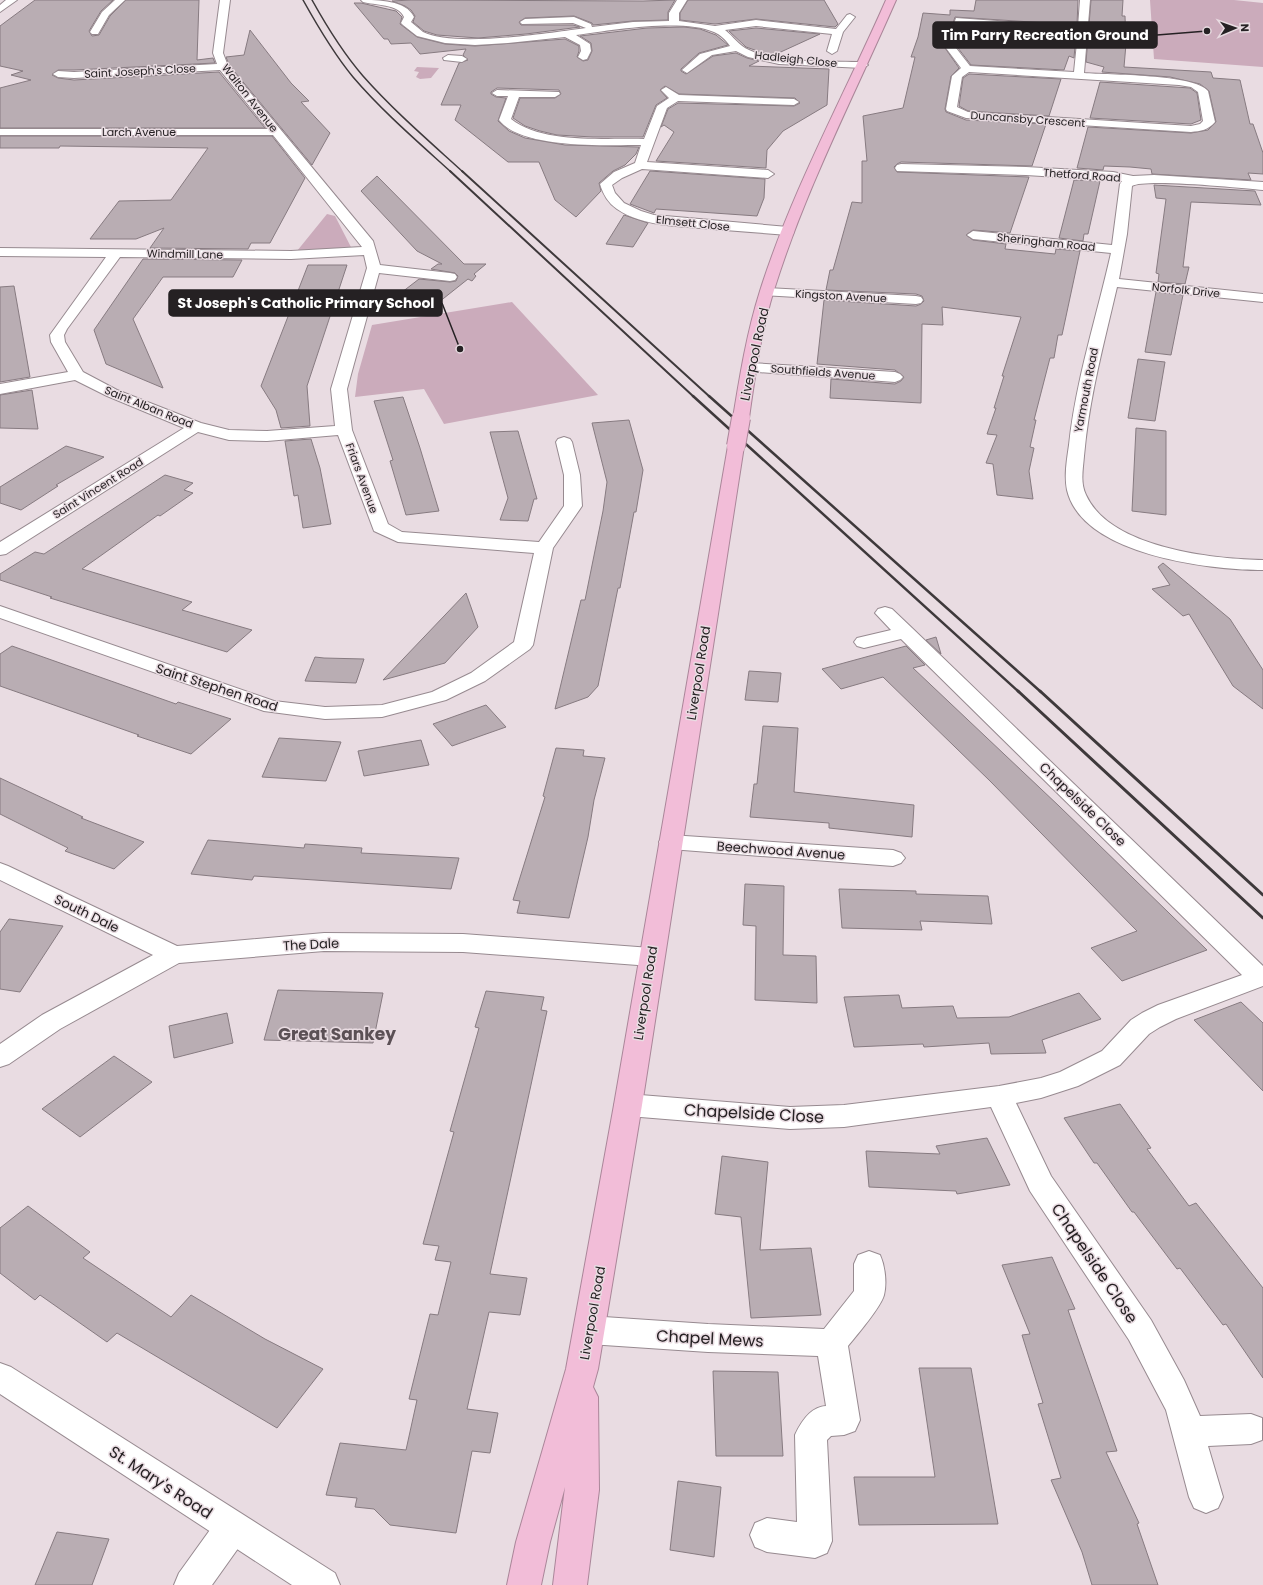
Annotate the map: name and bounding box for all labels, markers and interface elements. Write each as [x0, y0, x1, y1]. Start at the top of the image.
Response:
north arrow [1215, 8, 1255, 48]
callout: Tim Parry Recreation Ground [933, 22, 1157, 48]
text: N [1237, 23, 1253, 32]
text: Tim Parry Recreation Ground [941, 25, 1149, 45]
street label: Hadleigh Close [754, 47, 838, 71]
street label: Saint Joseph's Close [84, 60, 196, 82]
street label: Walton Avenue [218, 60, 282, 136]
street label: Duncansby Crescent [970, 107, 1086, 131]
street label: Larch Avenue [102, 124, 176, 140]
street label: Thetford Road [1043, 164, 1121, 186]
street label: Elmsett Close [655, 211, 731, 235]
street label: Sheringham Road [996, 229, 1096, 255]
street label: Windmill Lane [147, 245, 223, 263]
street label: Norfolk Drive [1151, 278, 1221, 302]
street label: Kingston Avenue [795, 286, 887, 306]
callout: St Joseph's Catholic Primary School [169, 290, 442, 316]
text: St Joseph's Catholic Primary School [178, 293, 434, 313]
street label: Liverpool Road [735, 306, 774, 403]
street label: Yarmouth Road [1070, 346, 1102, 434]
street label: Southfields Avenue [770, 360, 876, 384]
street label: Saint Alban Road [102, 382, 196, 432]
street label: Friars Avenue [342, 441, 382, 516]
street label: Saint Vincent Road [50, 454, 146, 522]
street label: Liverpool Road [682, 625, 715, 721]
street label: Saint Stephen Road [153, 659, 280, 716]
street label: Chapelside Close [1035, 758, 1130, 851]
street label: Beechwood Avenue [716, 837, 846, 864]
street label: South Dale [51, 890, 122, 937]
street label: The Dale [283, 934, 340, 955]
street label: Liverpool Road [629, 945, 662, 1041]
district label: Great Sankey [278, 1022, 396, 1046]
street label: Chapelside Close [683, 1098, 825, 1129]
street label: Chapelside Close [1046, 1199, 1143, 1328]
street label: Liverpool Road [575, 1265, 610, 1361]
street label: Chapel Mews [656, 1324, 764, 1353]
street label: St. Mary's Road [104, 1440, 217, 1525]

